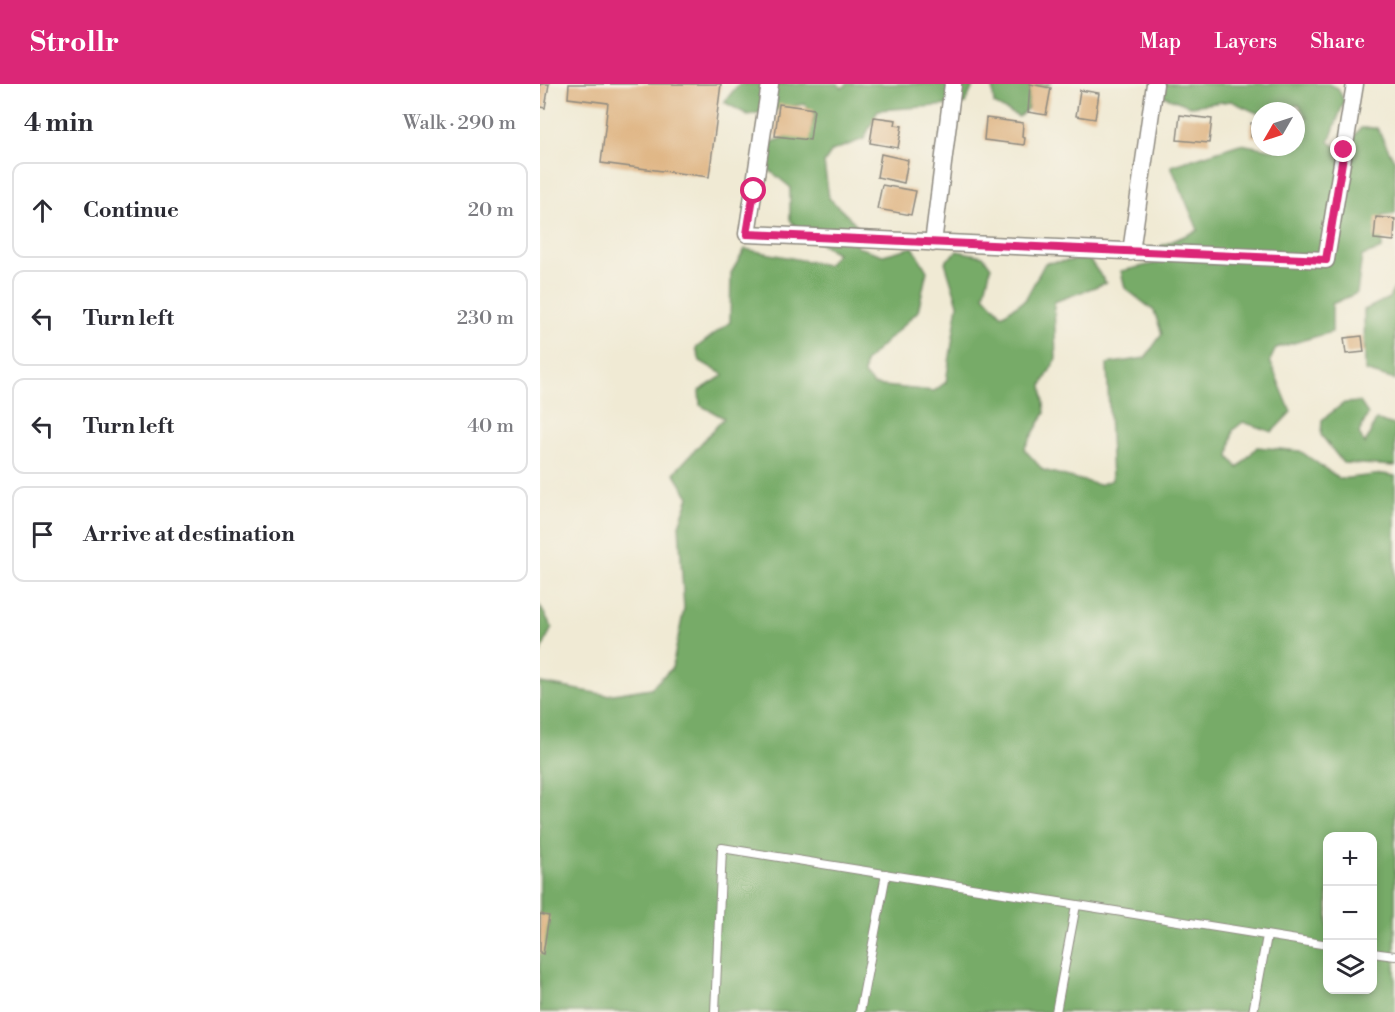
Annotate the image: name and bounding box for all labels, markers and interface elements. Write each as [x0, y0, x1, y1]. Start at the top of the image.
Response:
text: Strollr [30, 25, 119, 60]
text: Map [1140, 29, 1181, 55]
text: Layers [1214, 29, 1277, 55]
text: Share [1310, 29, 1365, 55]
north arrow [1251, 102, 1305, 156]
text: 4 min [24, 107, 94, 139]
text: Walk · 290 m [403, 111, 516, 136]
route end [1330, 136, 1356, 162]
route start [740, 177, 766, 203]
icon: ahead [26, 194, 59, 227]
text: Continue [83, 197, 179, 224]
text: 20 m [468, 198, 514, 223]
icon: left [26, 302, 59, 335]
text: Turn left [83, 305, 174, 332]
text: 230 m [457, 306, 514, 331]
icon: left [26, 410, 59, 443]
text: Turn left [83, 413, 174, 440]
text: 40 m [467, 414, 514, 439]
icon: arrive [26, 518, 59, 551]
text: Arrive at destination [83, 521, 295, 548]
map controls [1323, 832, 1377, 994]
button: + [1323, 832, 1377, 886]
button: − [1323, 886, 1377, 940]
button: layers [1323, 940, 1377, 994]

